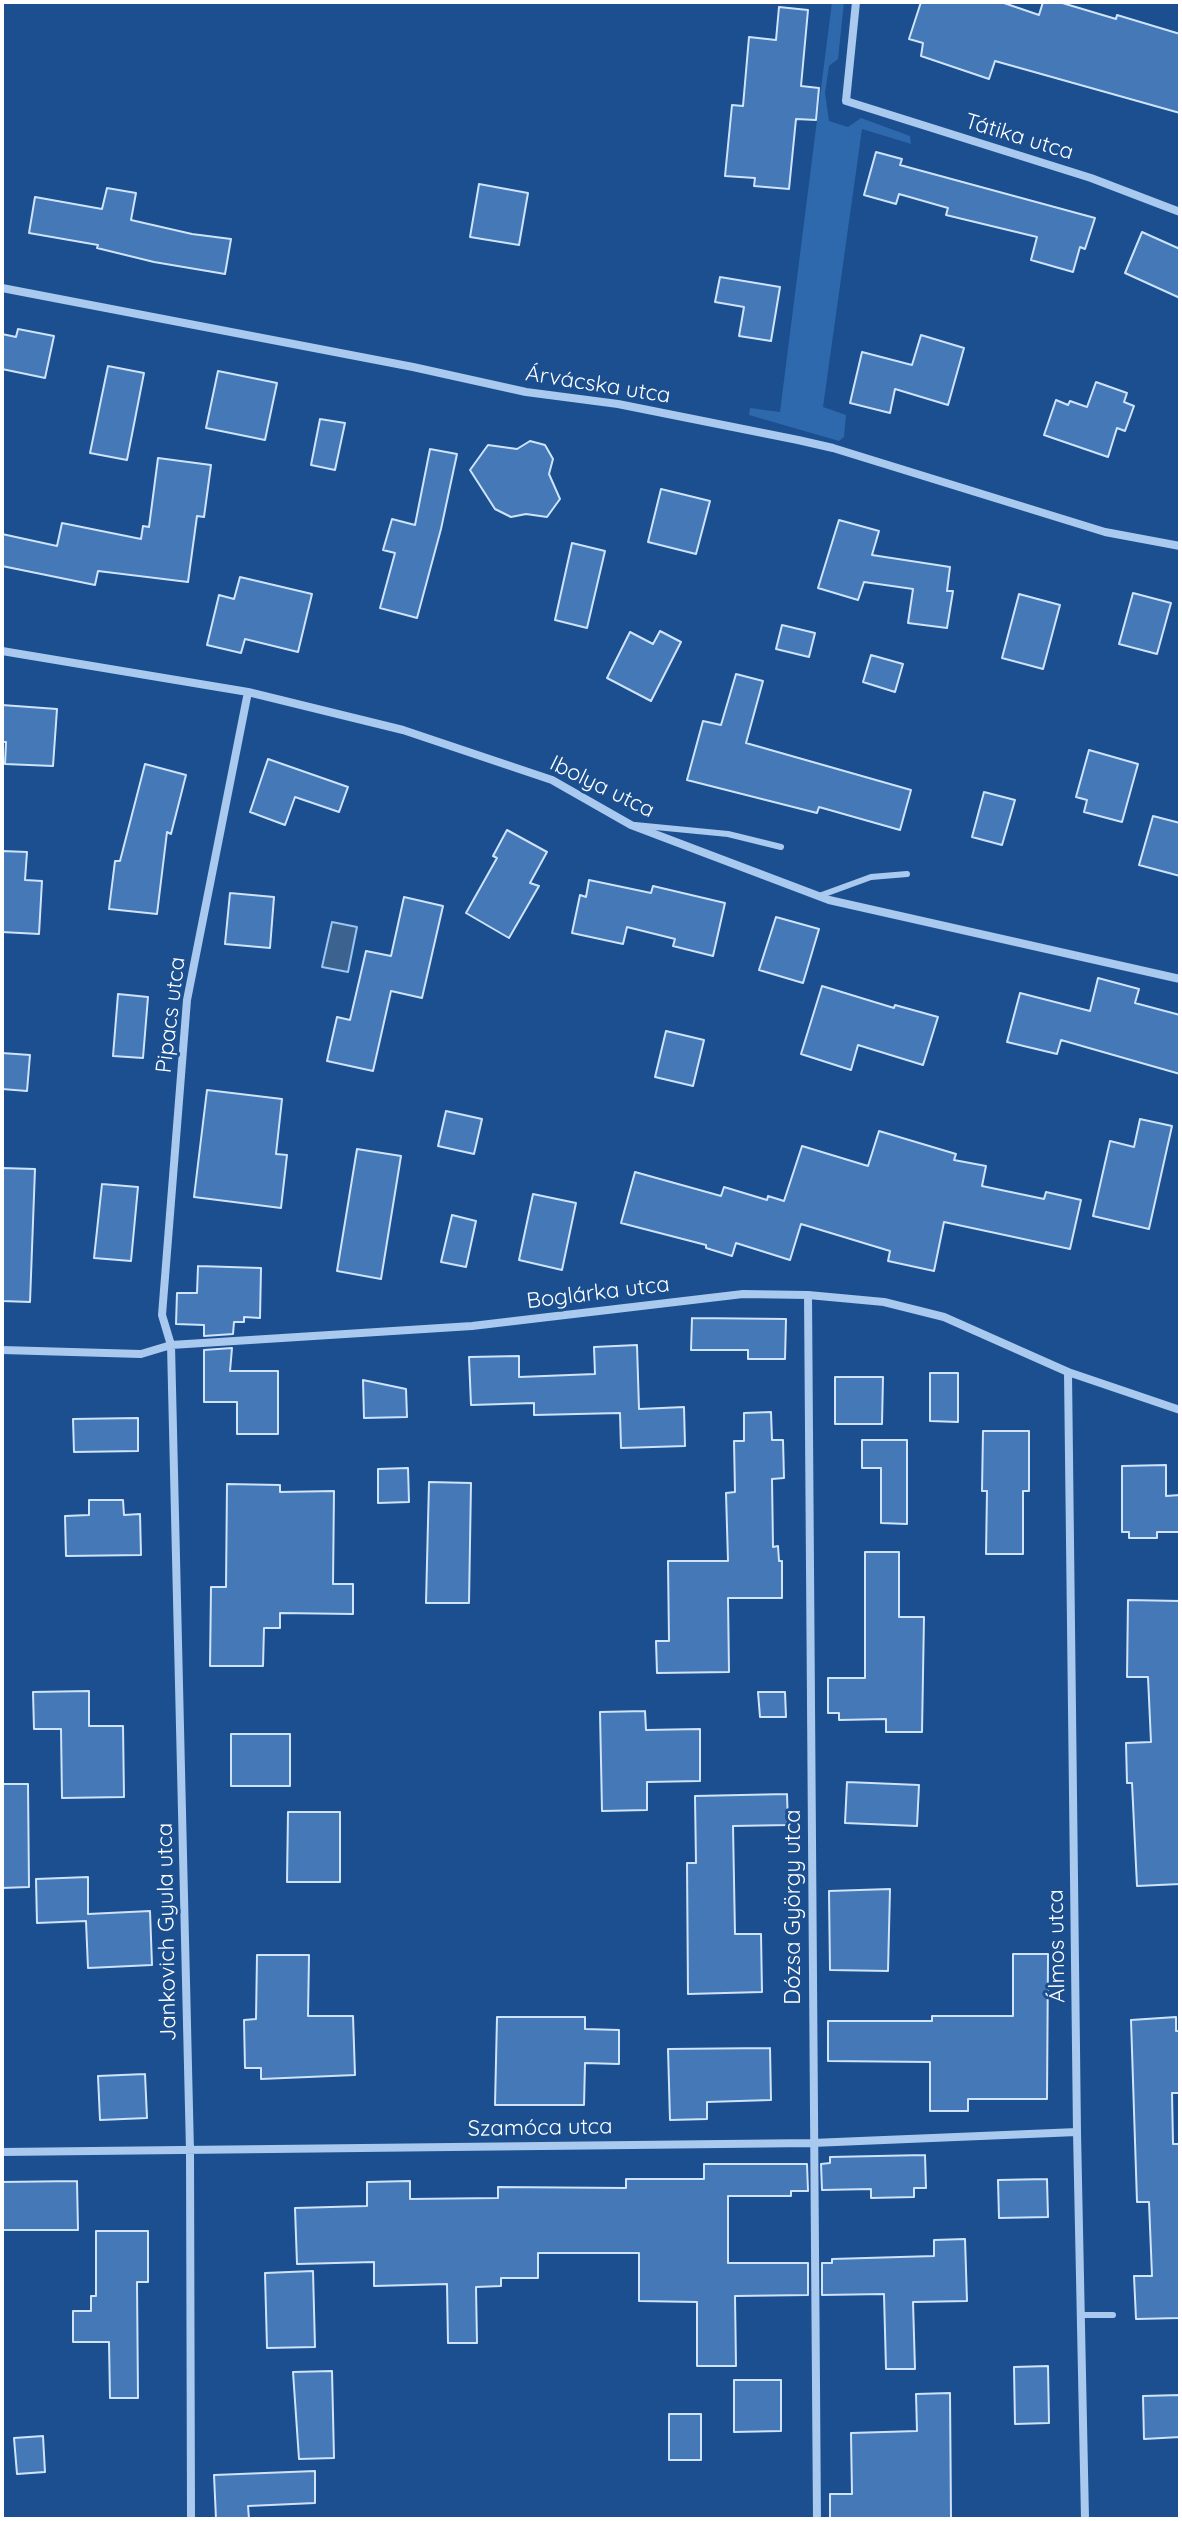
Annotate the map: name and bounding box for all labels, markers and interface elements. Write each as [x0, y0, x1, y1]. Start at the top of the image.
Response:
street label: Tátika utca [961, 108, 1077, 166]
street label: Árvácska utca [524, 361, 672, 409]
street label: Ibolya utca [545, 750, 659, 824]
street label: Pipacs utca [151, 955, 191, 1075]
street label: Boglárka utca [525, 1271, 671, 1315]
street label: Dózsa György utca [780, 1809, 806, 2005]
street label: Jankovich Gyula utca [152, 1822, 182, 2042]
street label: Álmos utca [1043, 1889, 1071, 2003]
street label: Szamóca utca [467, 2114, 613, 2142]

